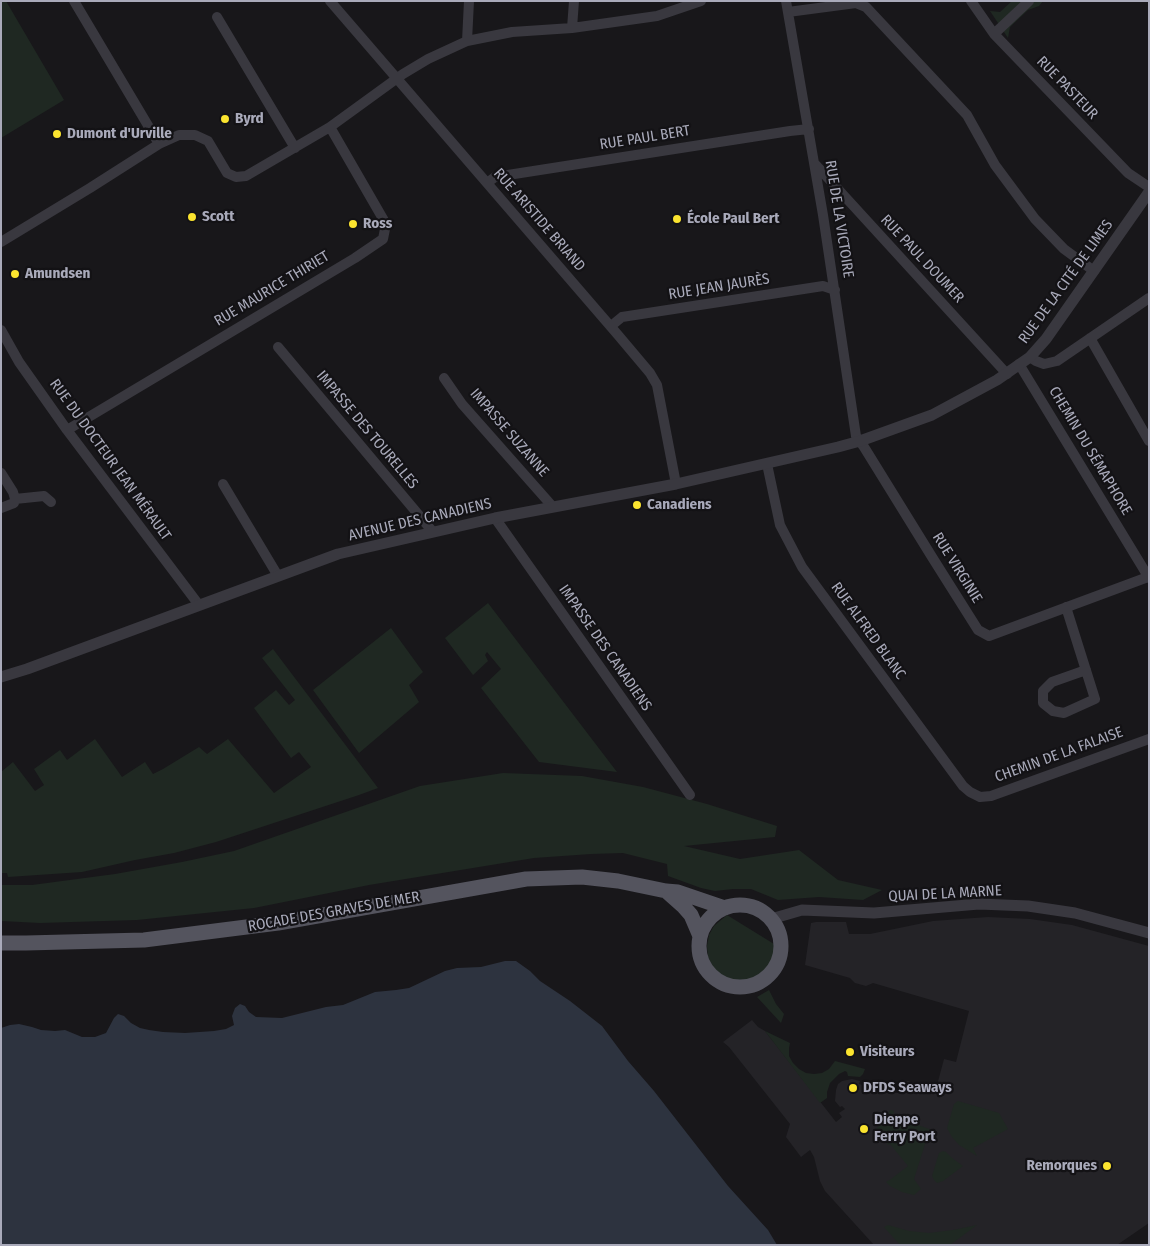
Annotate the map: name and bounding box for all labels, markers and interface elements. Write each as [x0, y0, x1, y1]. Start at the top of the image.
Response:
street label: RUE PASTEUR [1033, 53, 1101, 123]
place label: Byrd [235, 110, 264, 128]
marker: Byrd [219, 113, 231, 125]
street label: RUE PAUL BERT [599, 122, 691, 154]
place label: Dumont d'Urville [67, 125, 172, 143]
marker: Dumont d'Urville [51, 128, 63, 140]
street label: RUE DE LA VICTOIRE [821, 159, 857, 279]
street label: RUE ARISTIDE BRIAND [489, 165, 589, 275]
place label: Scott [202, 208, 235, 226]
place label: École Paul Bert [687, 210, 779, 228]
marker: Scott [186, 211, 198, 223]
street label: RUE PAUL DOUMER [877, 211, 967, 307]
marker: École Paul Bert [671, 213, 683, 225]
place label: Ross [363, 215, 392, 233]
street label: RUE DE LA CITÉ DE LIMES [1015, 217, 1117, 347]
marker: Ross [347, 218, 359, 230]
street label: RUE MAURICE THIRIET [211, 248, 333, 330]
place label: Amundsen [25, 265, 90, 283]
marker: Amundsen [9, 268, 21, 280]
street label: RUE JEAN JAURÈS [667, 270, 771, 304]
street label: IMPASSE DES TOURELLES [312, 367, 422, 493]
street label: RUE DU DOCTEUR JEAN MÉRAULT [45, 376, 175, 544]
street label: CHEMIN DU SÉMAPHORE [1045, 384, 1135, 518]
street label: IMPASSE SUZANNE [466, 385, 552, 481]
street label: AVENUE DES CANADIENS [347, 495, 493, 545]
place label: Canadiens [647, 496, 712, 514]
marker: Canadiens [631, 499, 643, 511]
street label: RUE VIRGINIE [928, 529, 986, 607]
street label: RUE ALFRED BLANC [827, 579, 909, 683]
street label: IMPASSE DES CANADIENS [555, 581, 655, 715]
street label: CHEMIN DE LA FALAISE [993, 723, 1125, 787]
street label: QUAI DE LA MARNE [888, 882, 1002, 906]
street label: ROCADE DES GRAVES DE MER [247, 888, 421, 936]
place label: Visiteurs [860, 1043, 915, 1061]
marker: Visiteurs [844, 1046, 856, 1058]
place label: DFDS Seaways [863, 1079, 952, 1097]
marker: DFDS Seaways [847, 1082, 859, 1094]
place label: Dieppe Ferry Port [874, 1111, 935, 1146]
marker: Dieppe Ferry Port [858, 1123, 870, 1135]
place label: Remorques [1027, 1157, 1097, 1175]
marker: Remorques [1101, 1160, 1113, 1172]

